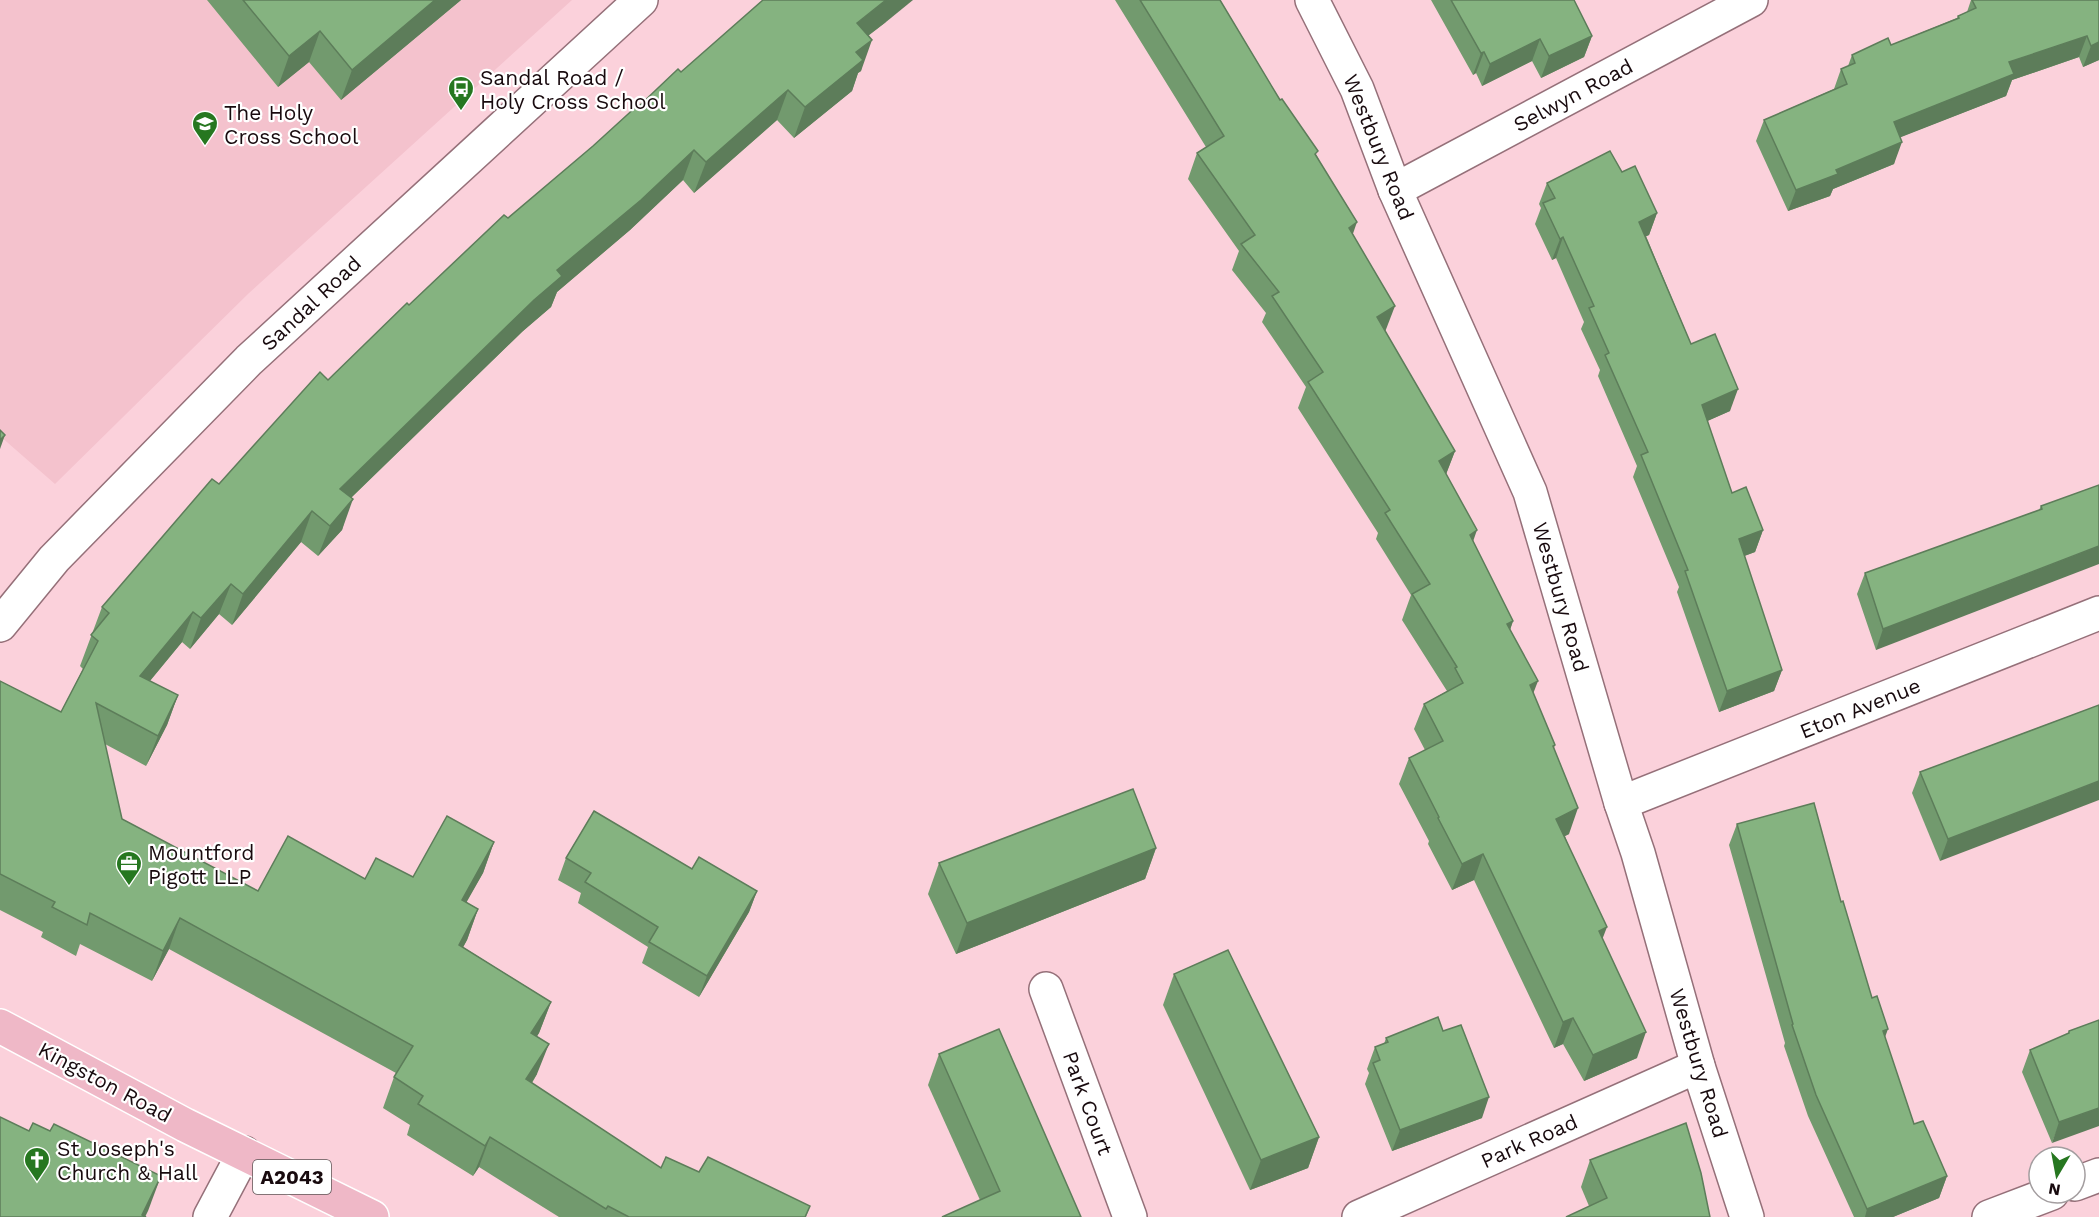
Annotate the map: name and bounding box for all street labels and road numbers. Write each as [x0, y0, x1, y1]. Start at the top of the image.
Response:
street label: Selwyn Road [1509, 53, 1637, 137]
street label: Westbury Road [1338, 71, 1420, 223]
street label: Sandal Road [256, 250, 366, 356]
street label: Westbury Road [1528, 519, 1594, 675]
street label: Eton Avenue [1796, 672, 1924, 744]
street label: Westbury Road [1664, 985, 1734, 1141]
street label: Kingston Road [34, 1036, 176, 1128]
street label: Park Court [1058, 1048, 1118, 1158]
street label: Park Road [1477, 1109, 1581, 1173]
road number: A2043 [253, 1160, 331, 1194]

